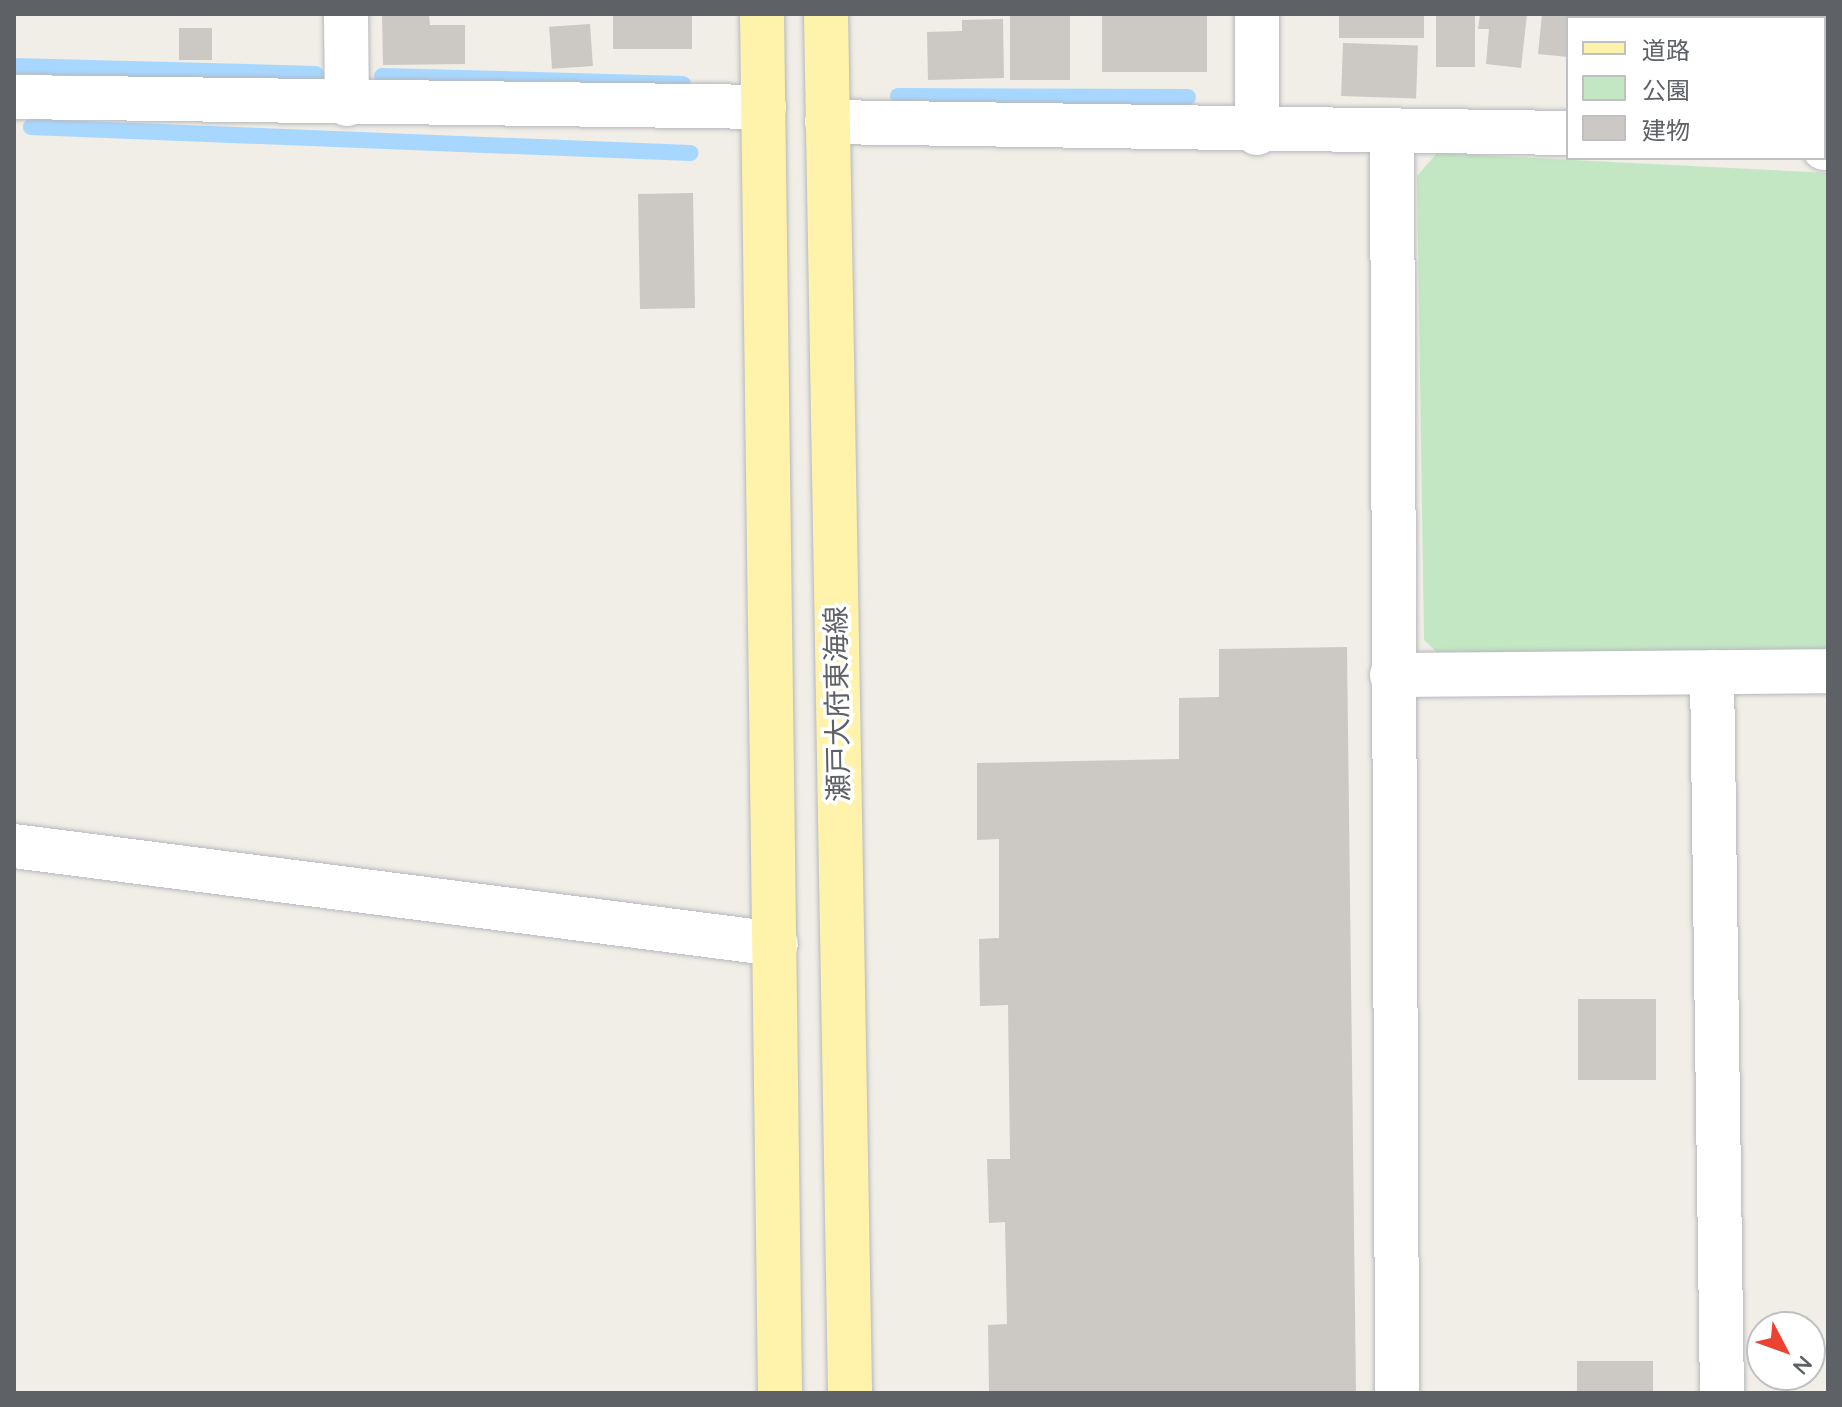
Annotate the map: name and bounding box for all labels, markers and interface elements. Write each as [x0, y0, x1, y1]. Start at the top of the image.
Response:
legend [1566, 16, 1826, 160]
text: 道路 [1642, 35, 1690, 65]
text: 公園 [1642, 75, 1690, 105]
text: 建物 [1642, 115, 1690, 145]
street label: 瀬戸大府東海線 [818, 606, 856, 802]
north arrow [1746, 1311, 1826, 1391]
text: N [1787, 1350, 1818, 1381]

